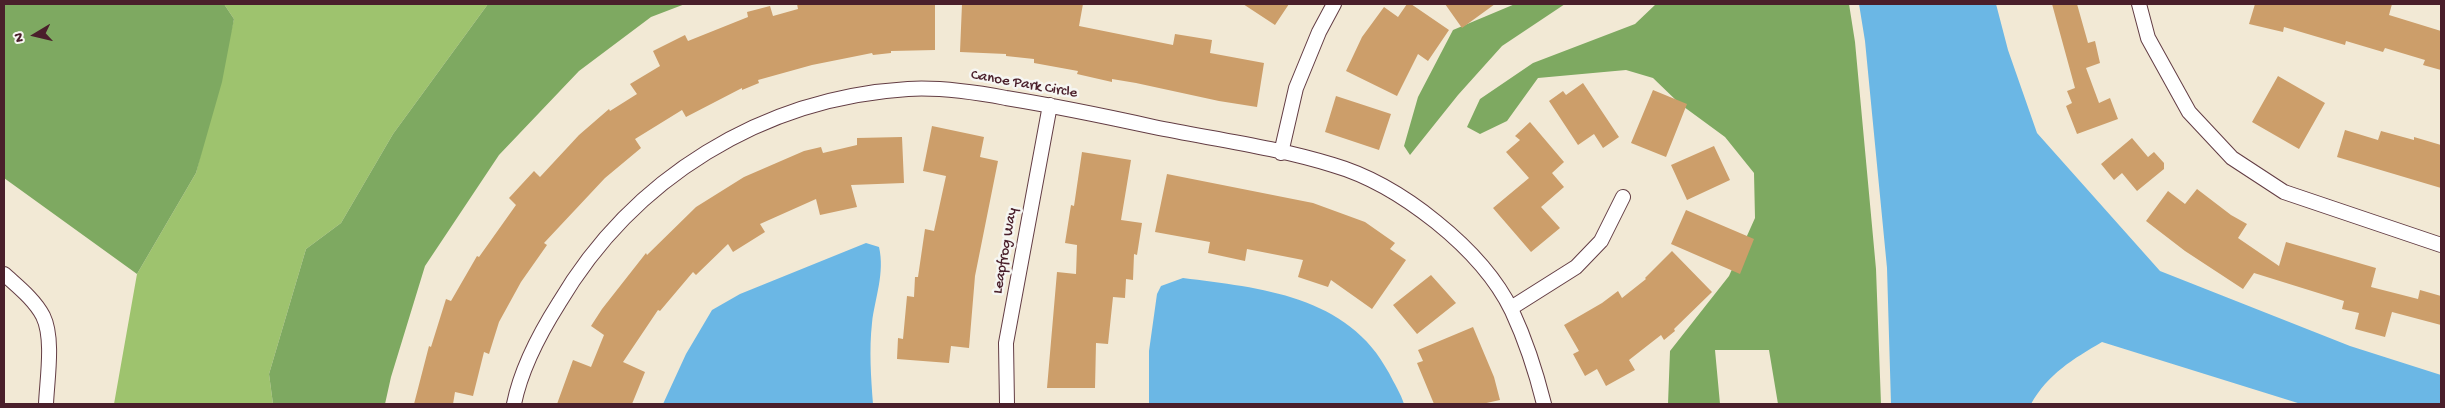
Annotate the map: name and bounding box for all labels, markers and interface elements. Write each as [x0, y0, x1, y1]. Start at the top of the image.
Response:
north arrow [10, 10, 60, 60]
text: N [11, 32, 29, 43]
street label: Canoe Park Circle [969, 67, 1079, 103]
street label: Leapfrog Way [990, 207, 1022, 295]

